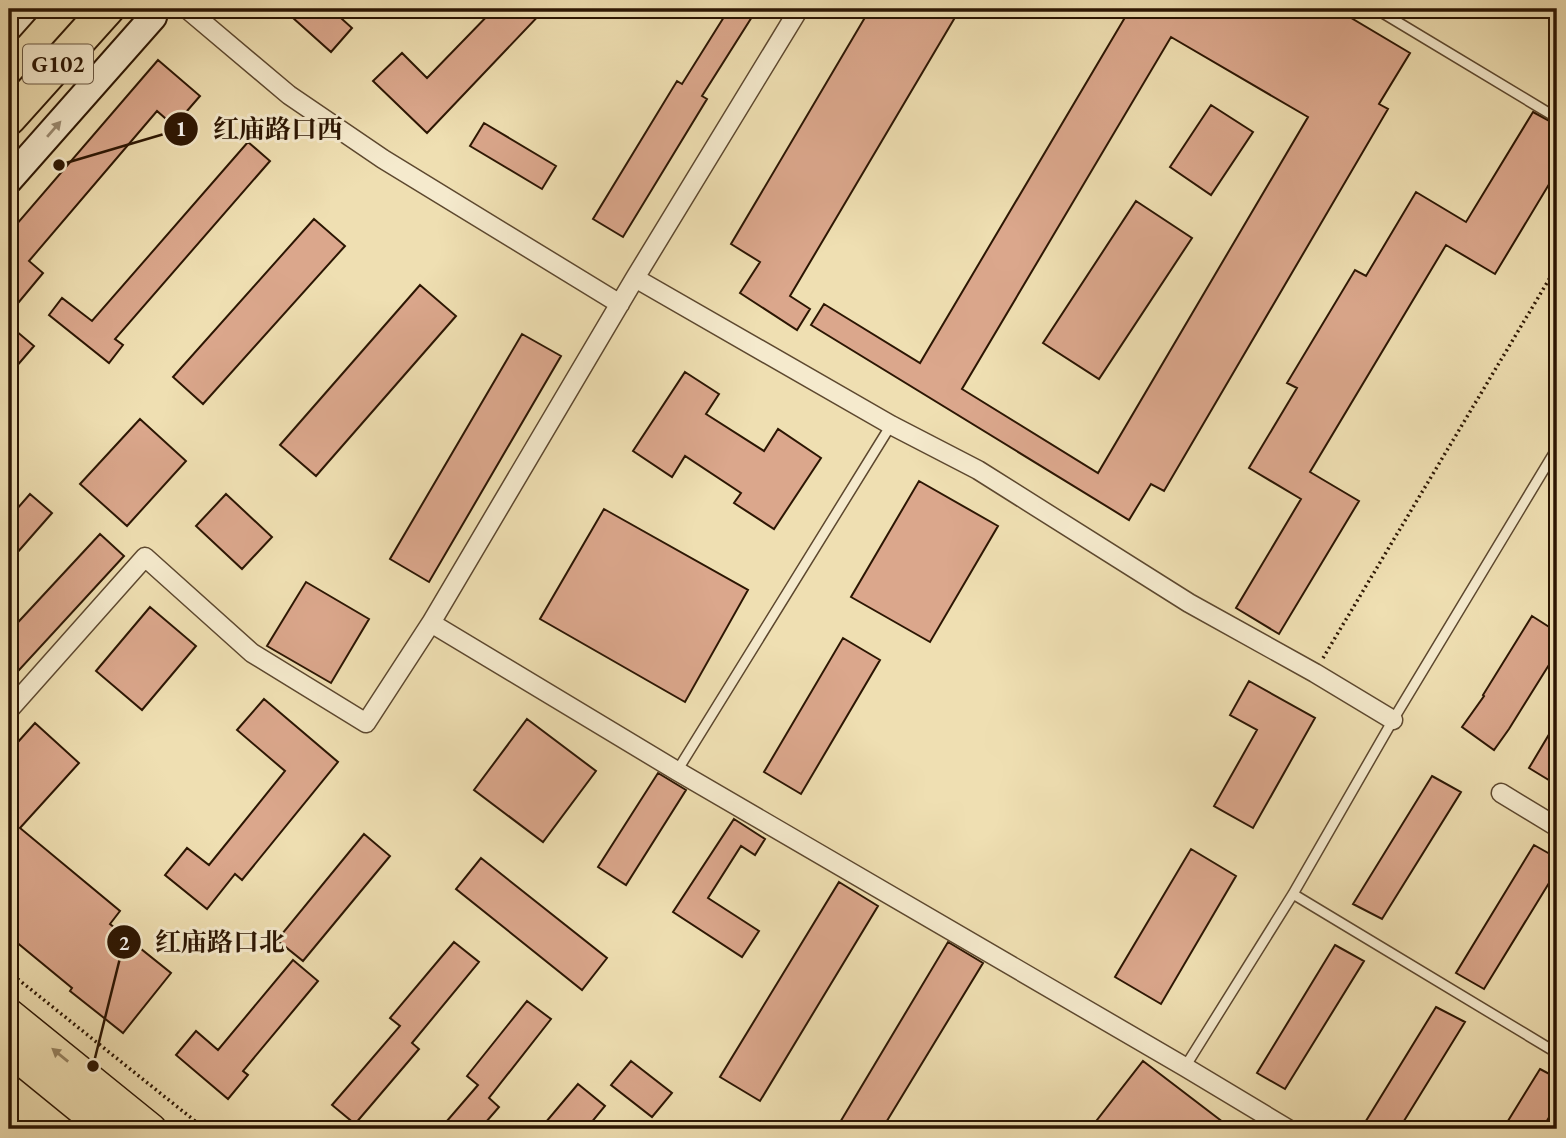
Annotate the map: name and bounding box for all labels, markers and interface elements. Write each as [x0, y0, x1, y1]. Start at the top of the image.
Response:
road number: G102 [23, 44, 93, 83]
callout: 红庙路口西 [164, 105, 357, 152]
text: 红庙路口西 [213, 112, 343, 146]
text: 1 [175, 115, 187, 142]
one-way arrow [46, 120, 61, 137]
callout: 红庙路口北 [106, 919, 299, 966]
text: 红庙路口北 [155, 925, 285, 959]
text: 2 [118, 929, 130, 956]
one-way arrow [52, 1048, 70, 1063]

